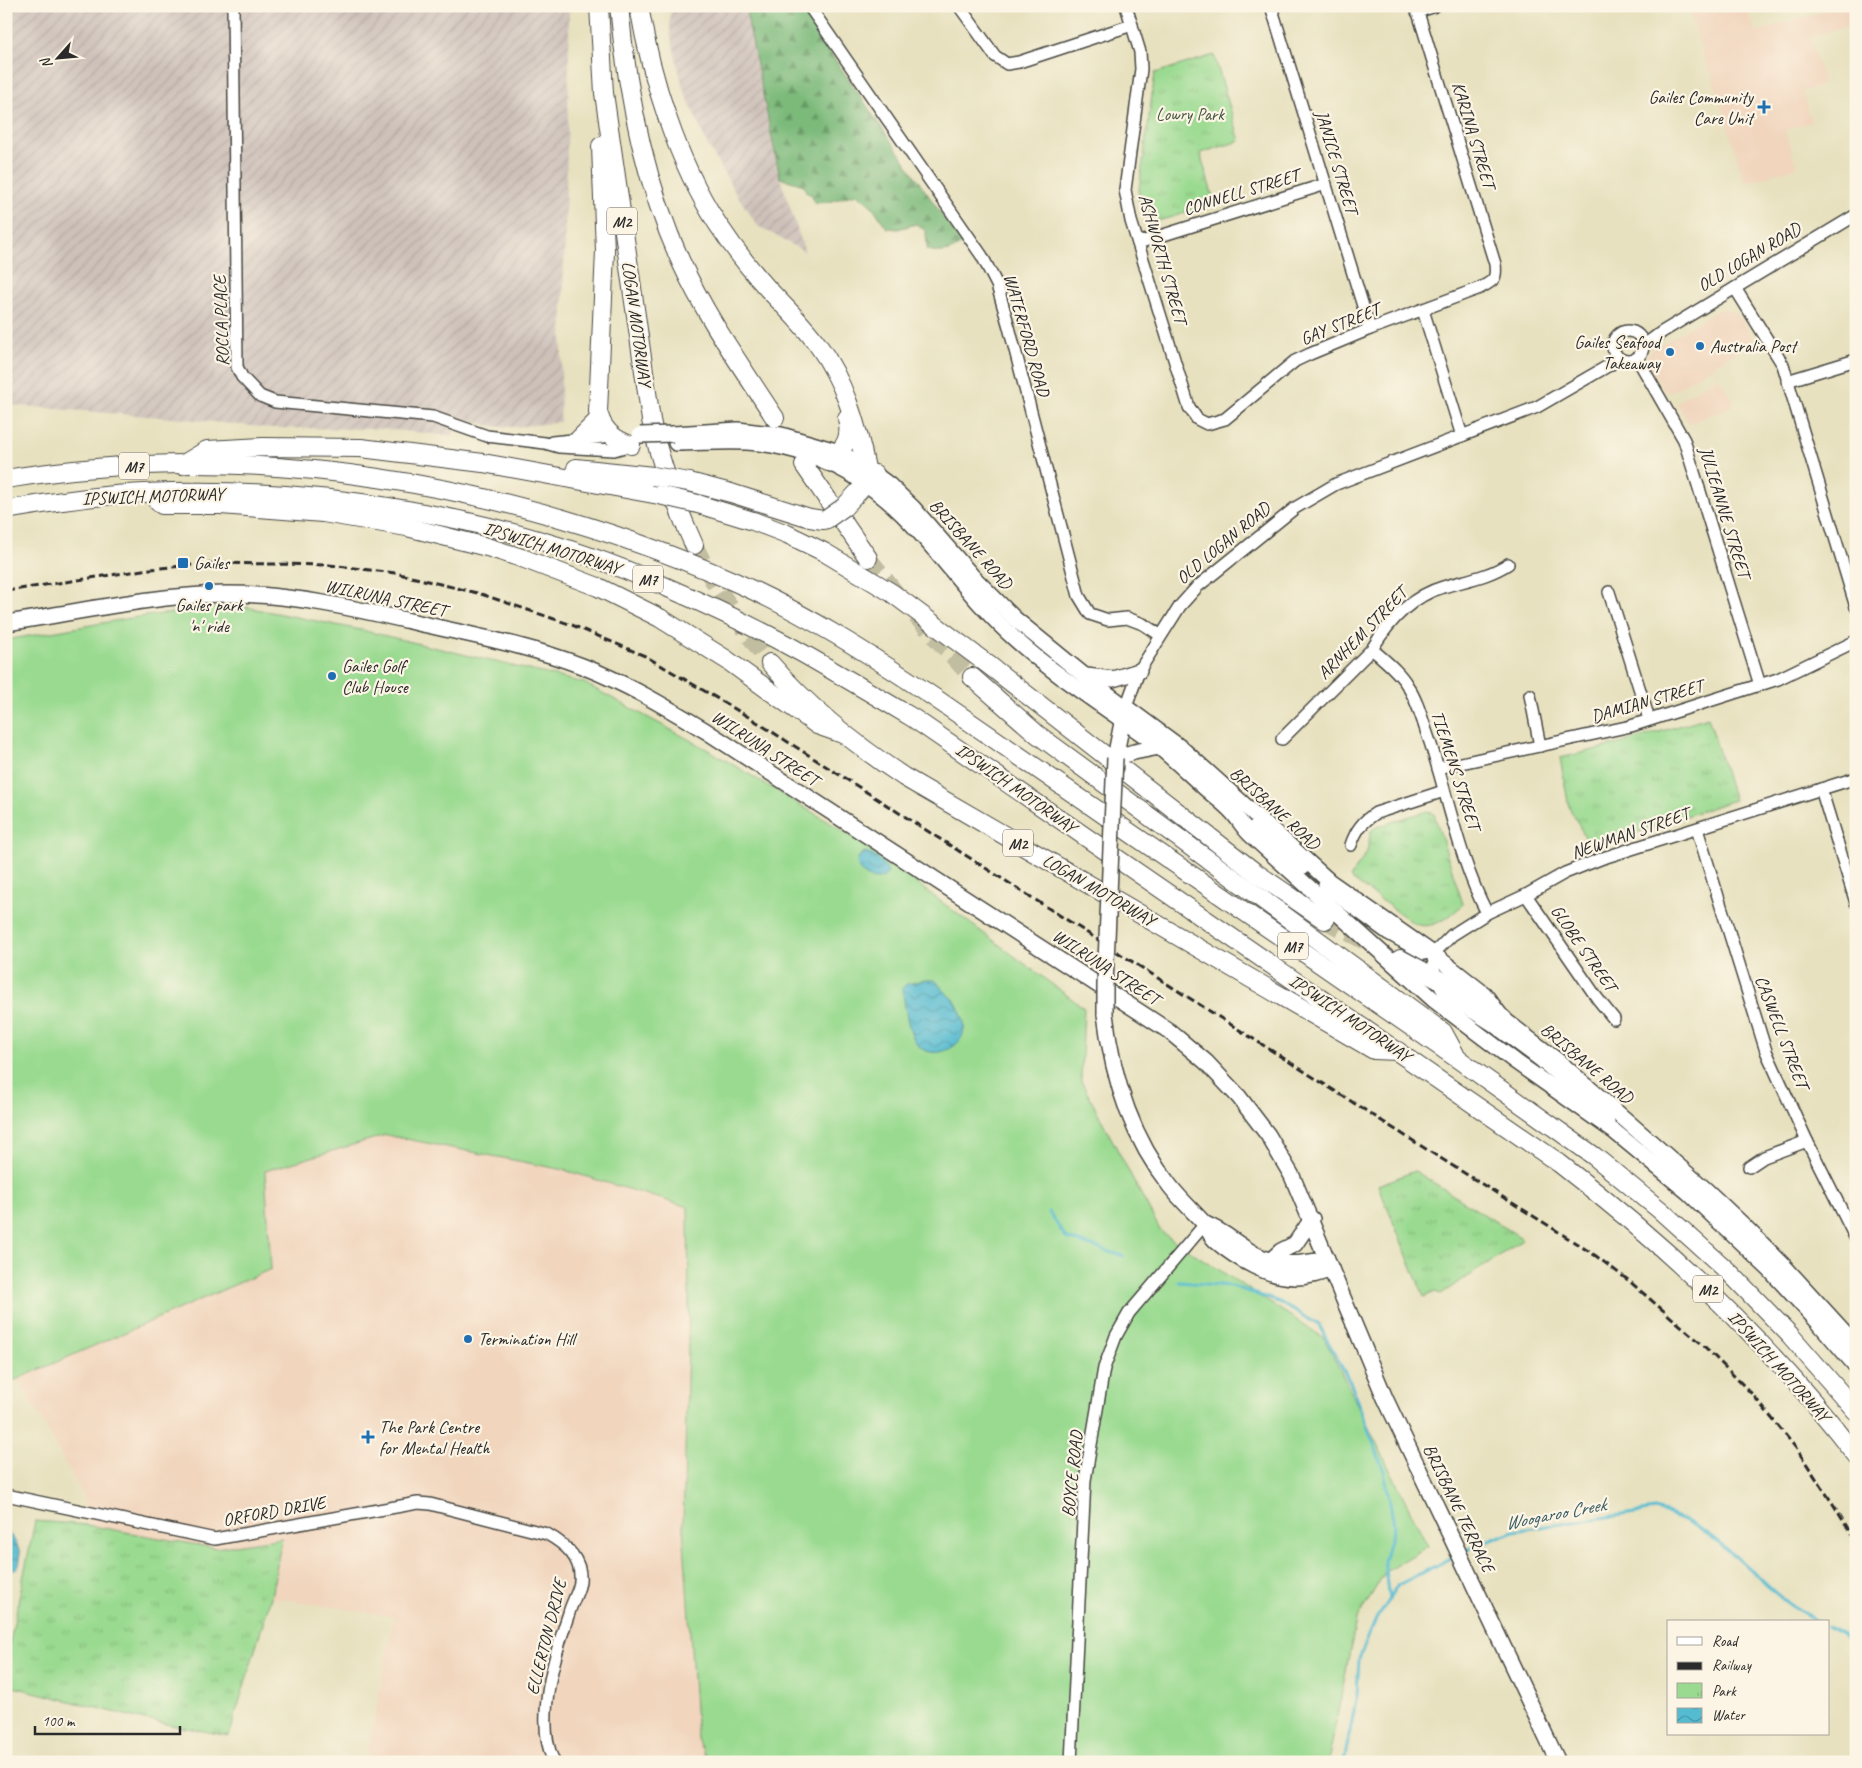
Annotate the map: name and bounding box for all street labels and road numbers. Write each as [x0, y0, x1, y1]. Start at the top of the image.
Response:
street label: KARINA STREET [1447, 79, 1502, 195]
street label: JANICE STREET [1311, 107, 1364, 220]
street label: CONNELL STREET [1180, 163, 1306, 220]
street label: ASHWORTH STREET [1134, 192, 1193, 330]
road number: M2 [607, 208, 637, 235]
street label: OLD LOGAN ROAD [1694, 217, 1806, 296]
street label: LOGAN MOTORWAY [617, 260, 657, 391]
street label: WATERFORD ROAD [999, 271, 1055, 400]
street label: ROCLA PLACE [208, 273, 234, 367]
street label: GAY STREET [1297, 296, 1387, 350]
street label: JULIEANNE STREET [1694, 443, 1757, 585]
road number: M7 [119, 452, 149, 480]
street label: IPSWICH MOTORWAY [82, 482, 228, 509]
street label: BRISBANE ROAD [925, 494, 1018, 595]
street label: OLD LOGAN ROAD [1171, 496, 1276, 589]
street label: IPSWICH MOTORWAY [481, 517, 627, 580]
road number: M7 [633, 566, 663, 592]
street label: WILRUNA STREET [324, 574, 453, 623]
street label: ARNHEM STREET [1313, 579, 1415, 684]
street label: DAMIAN STREET [1588, 673, 1709, 727]
street label: WILRUNA STREET [707, 705, 827, 793]
street label: TIEMENS STREET [1426, 708, 1487, 837]
street label: IPSWICH MOTORWAY [952, 738, 1084, 840]
street label: BRISBANE ROAD [1225, 762, 1326, 855]
street label: NEWMAN STREET [1568, 801, 1696, 863]
road number: M2 [1003, 830, 1033, 856]
street label: LOGAN MOTORWAY [1039, 849, 1162, 933]
street label: GLOBE STREET [1546, 900, 1624, 999]
street label: WILRUNA STREET [1048, 924, 1168, 1012]
road number: M7 [1278, 932, 1308, 959]
street label: IPSWICH MOTORWAY [1285, 969, 1418, 1069]
street label: CASWELL STREET [1750, 973, 1815, 1096]
street label: BRISBANE ROAD [1536, 1018, 1639, 1109]
road number: M2 [1693, 1276, 1723, 1302]
street label: IPSWICH MOTORWAY [1723, 1306, 1837, 1429]
street label: BOYCE ROAD [1057, 1428, 1088, 1518]
street label: BRISBANE TERRACE [1418, 1440, 1501, 1578]
street label: ORFORD DRIVE [221, 1491, 329, 1531]
street label: ELLERTON DRIVE [521, 1575, 571, 1697]

